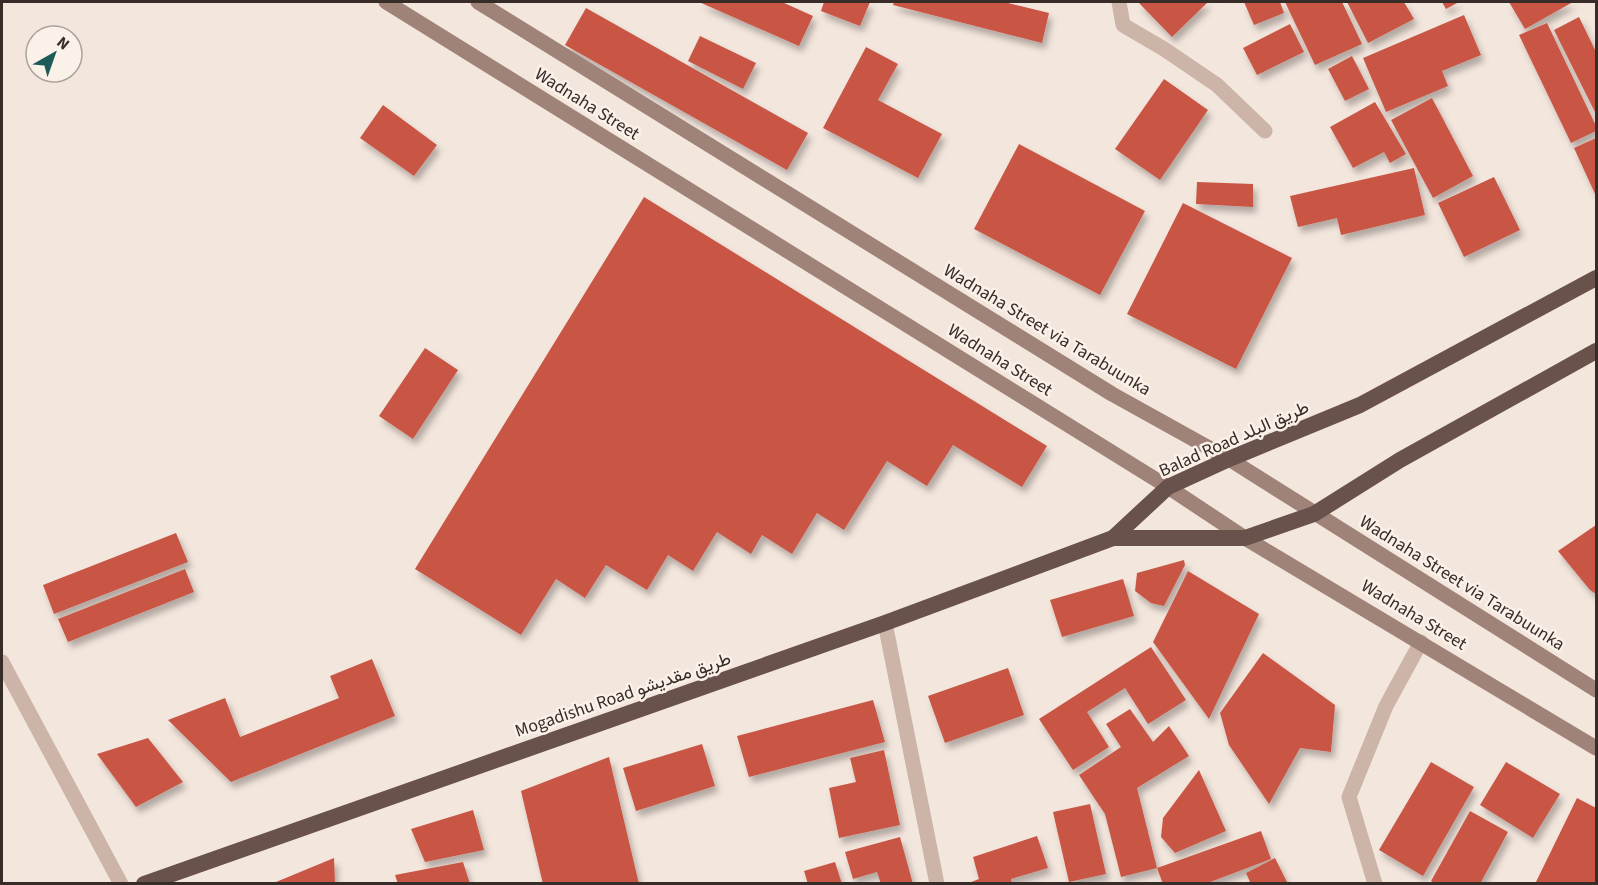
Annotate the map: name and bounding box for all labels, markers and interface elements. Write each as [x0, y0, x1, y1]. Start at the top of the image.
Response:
north arrow [24, 24, 84, 84]
text: N [52, 31, 74, 55]
street label: Wadnaha Street [530, 62, 644, 146]
street label: Wadnaha Street via Tarabuunka [939, 259, 1155, 401]
street label: Wadnaha Street [944, 319, 1056, 401]
street label: Balad Road طريق البلد [1155, 395, 1313, 483]
street label: Wadnaha Street via Tarabuunka [1355, 511, 1569, 655]
street label: Wadnaha Street [1357, 575, 1471, 655]
street label: Mogadishu Road طريق مقديشو [512, 646, 734, 744]

